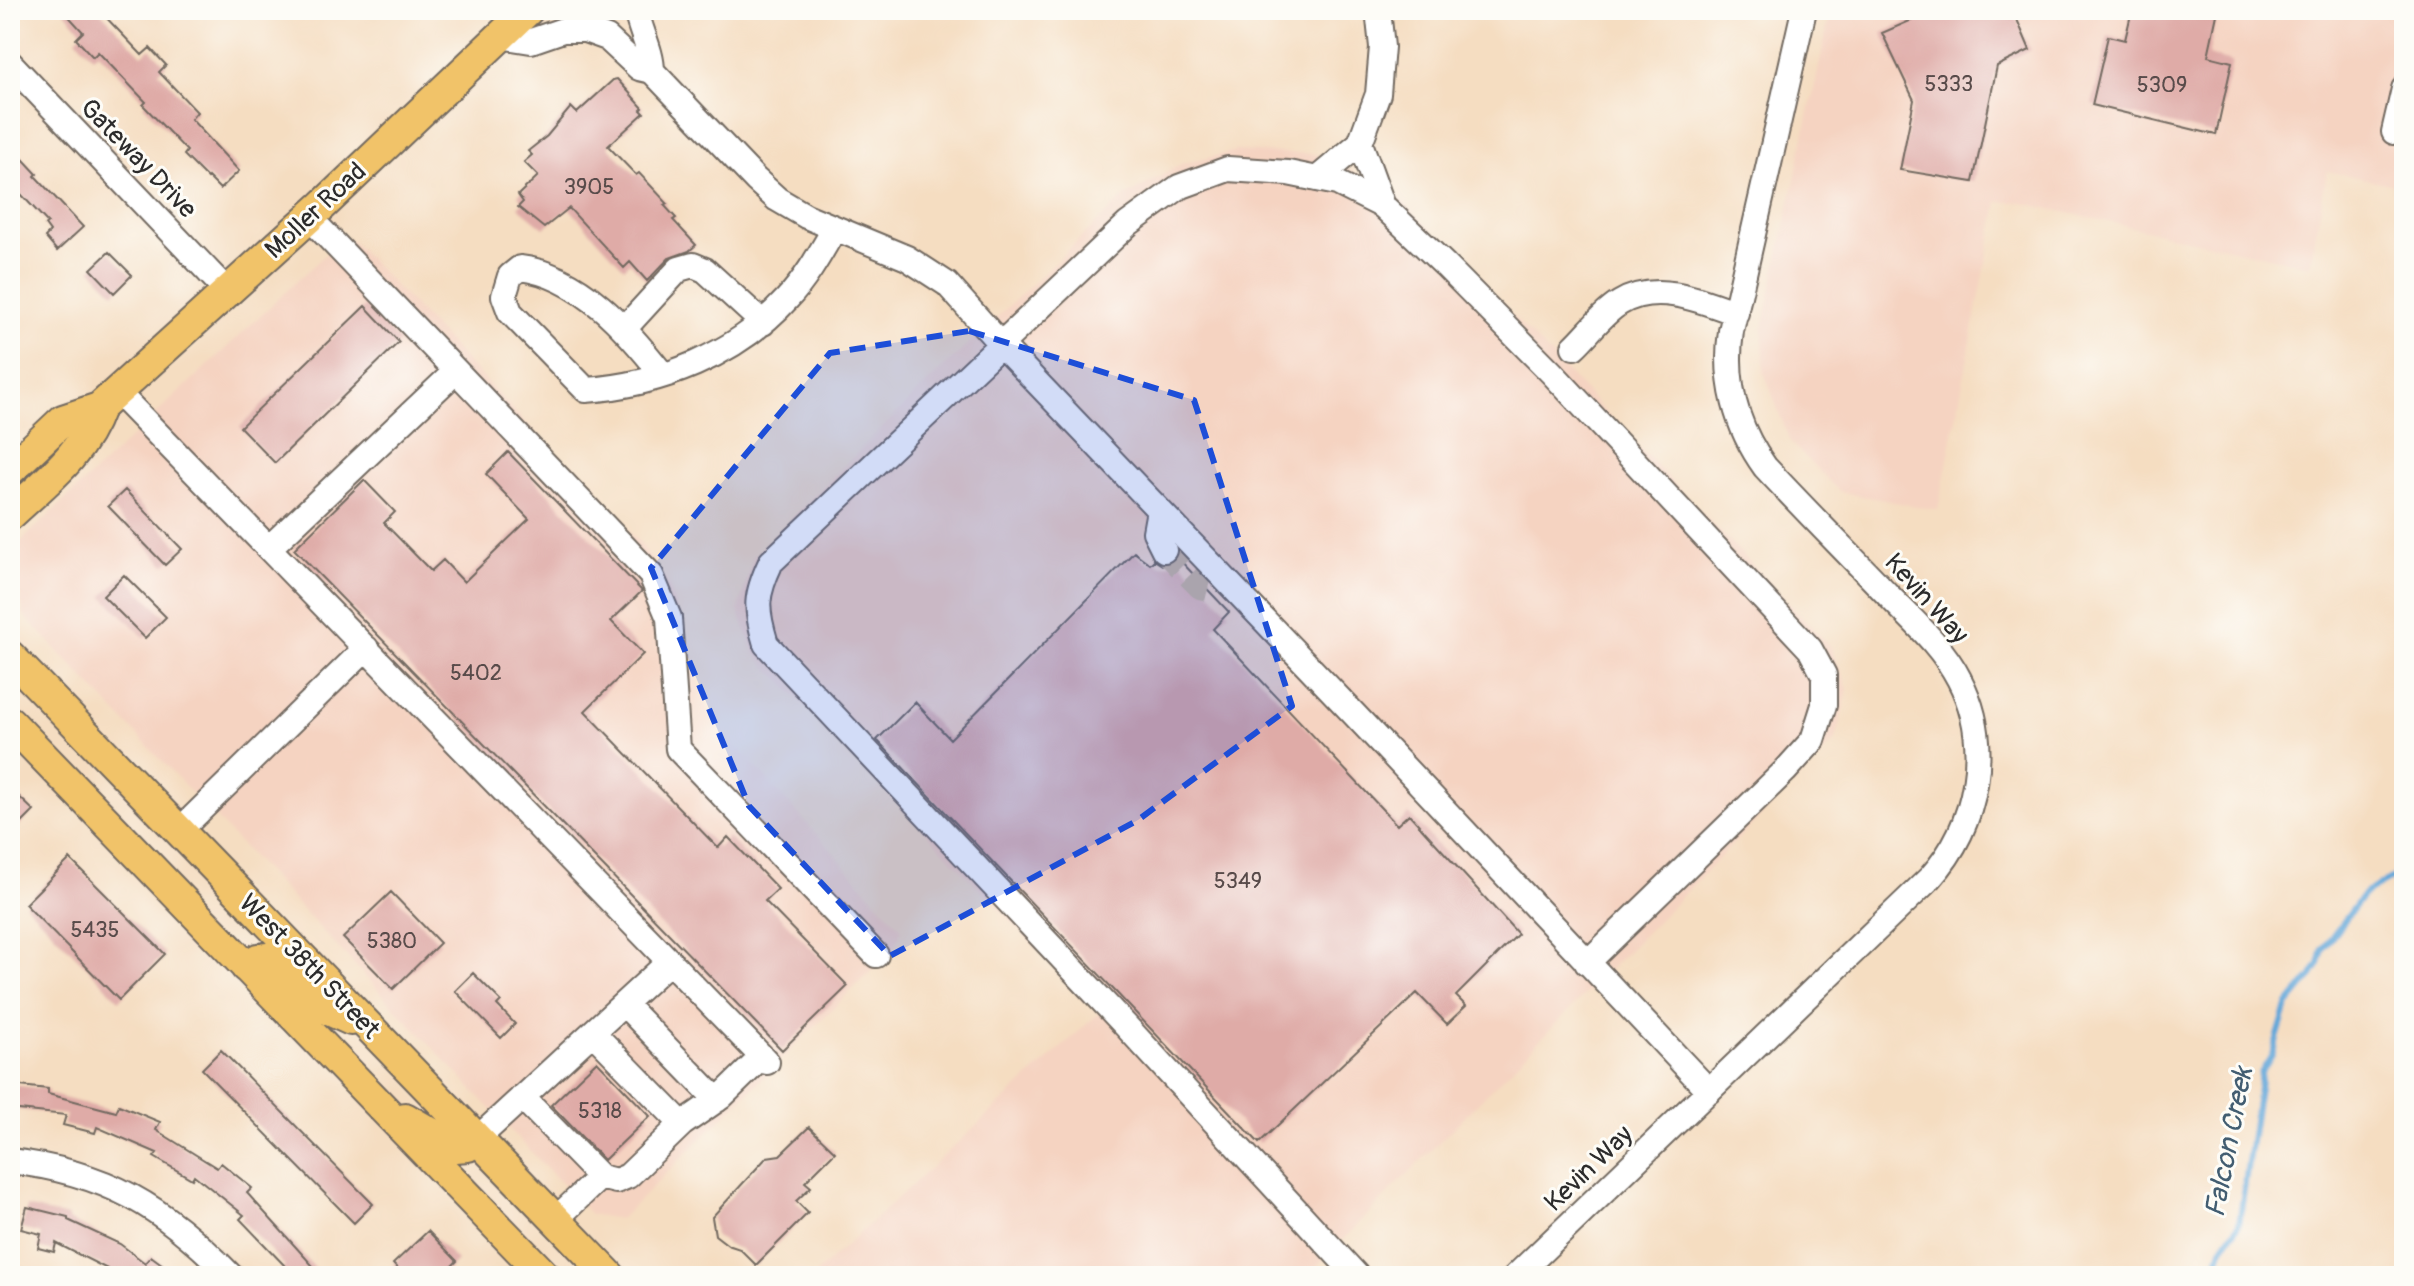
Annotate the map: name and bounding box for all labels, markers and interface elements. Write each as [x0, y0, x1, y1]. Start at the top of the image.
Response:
house number: 5333 [1925, 70, 1973, 98]
house number: 5309 [2137, 71, 2187, 99]
street label: Gateway Drive [73, 92, 203, 225]
street label: Moller Road [258, 156, 373, 266]
house number: 3905 [564, 173, 614, 201]
street label: Kevin Way [1877, 547, 1975, 650]
house number: 5402 [450, 659, 502, 687]
house number: 5349 [1214, 867, 1262, 895]
street label: West 38th Street [232, 888, 387, 1046]
house number: 5435 [71, 916, 119, 944]
house number: 5380 [367, 927, 417, 955]
water label: Falcon Creek [2198, 1062, 2262, 1220]
house number: 5318 [578, 1097, 622, 1125]
street label: Kevin Way [1538, 1119, 1639, 1219]

